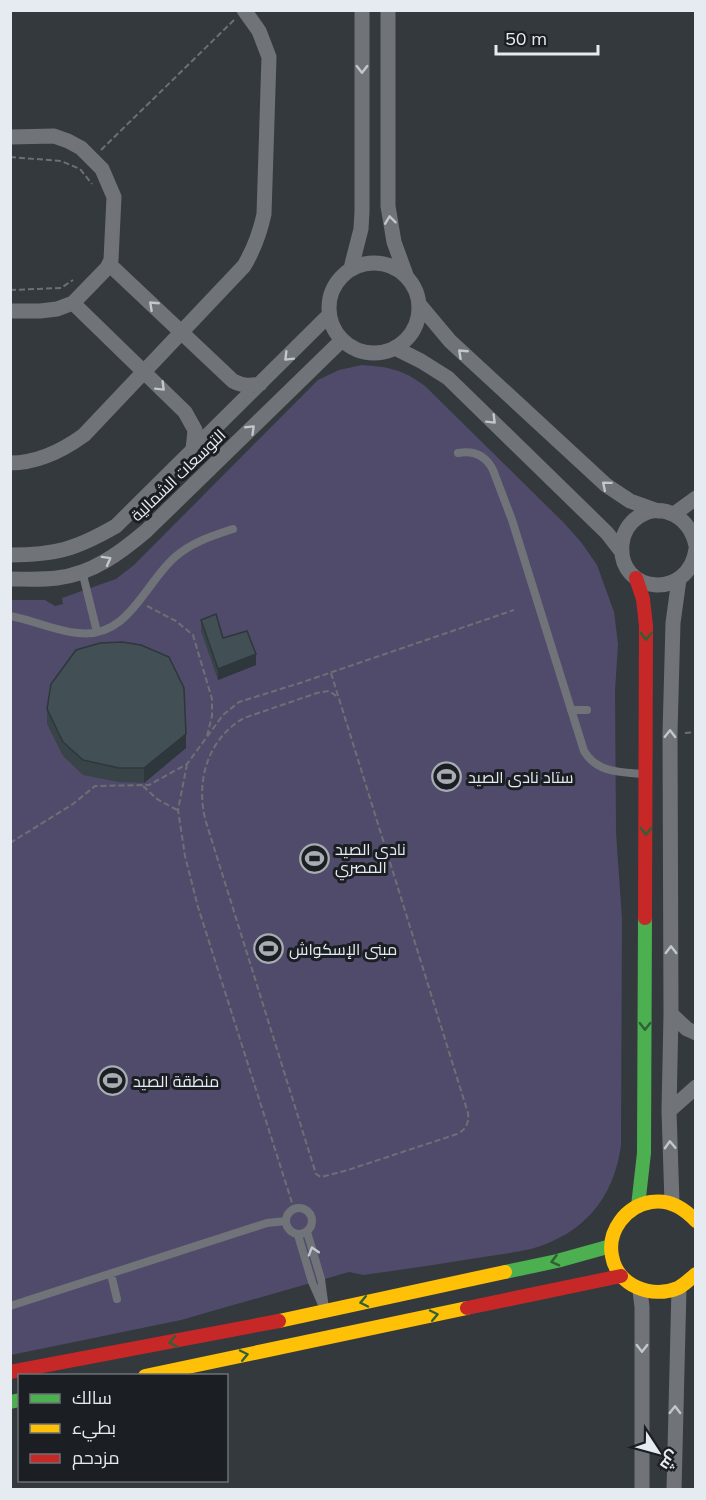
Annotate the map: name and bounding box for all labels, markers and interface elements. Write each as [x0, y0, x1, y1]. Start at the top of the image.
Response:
scale bar [496, 18, 598, 56]
text: 50 m [505, 27, 547, 50]
one-way arrow [356, 64, 368, 73]
one-way arrow [384, 215, 397, 224]
one-way arrow [150, 301, 160, 312]
one-way arrow [284, 349, 295, 360]
one-way arrow [459, 349, 469, 360]
one-way arrow [153, 380, 164, 391]
one-way arrow [485, 412, 496, 423]
street label: التوسعات الشمالية [126, 425, 230, 525]
one-way arrow [245, 425, 255, 436]
one-way arrow [602, 481, 613, 492]
one-way arrow [101, 556, 112, 567]
one-way arrow [640, 631, 652, 640]
one-way arrow [664, 729, 677, 738]
sports icon: ستاد نادى الصيد [431, 761, 463, 793]
place label: ستاد نادى الصيد [468, 767, 573, 788]
one-way arrow [640, 826, 652, 835]
place label: نادى الصيد المصري [335, 839, 406, 881]
sports icon: نادى الصيد المصري [298, 842, 330, 874]
sports icon: مبنى الإسكواش [252, 933, 284, 965]
place label: مبنى الإسكواش [289, 939, 397, 960]
one-way arrow [665, 945, 677, 954]
one-way arrow [639, 1021, 651, 1030]
sports icon: منطقة الصيد [96, 1065, 128, 1097]
place label: منطقة الصيد [133, 1071, 219, 1091]
one-way arrow [663, 1140, 676, 1149]
one-way arrow [308, 1246, 320, 1257]
one-way arrow [550, 1254, 560, 1267]
one-way arrow [360, 1295, 370, 1308]
one-way arrow [429, 1309, 439, 1322]
one-way arrow [169, 1335, 179, 1348]
one-way arrow [636, 1344, 648, 1353]
one-way arrow [238, 1349, 248, 1362]
legend [18, 1374, 228, 1482]
text: سالك [72, 1386, 112, 1409]
one-way arrow [669, 1406, 682, 1415]
text: بطيء [72, 1416, 116, 1442]
north arrow [628, 1422, 688, 1482]
text: مزدحم [72, 1446, 120, 1470]
text: ش [656, 1447, 684, 1475]

